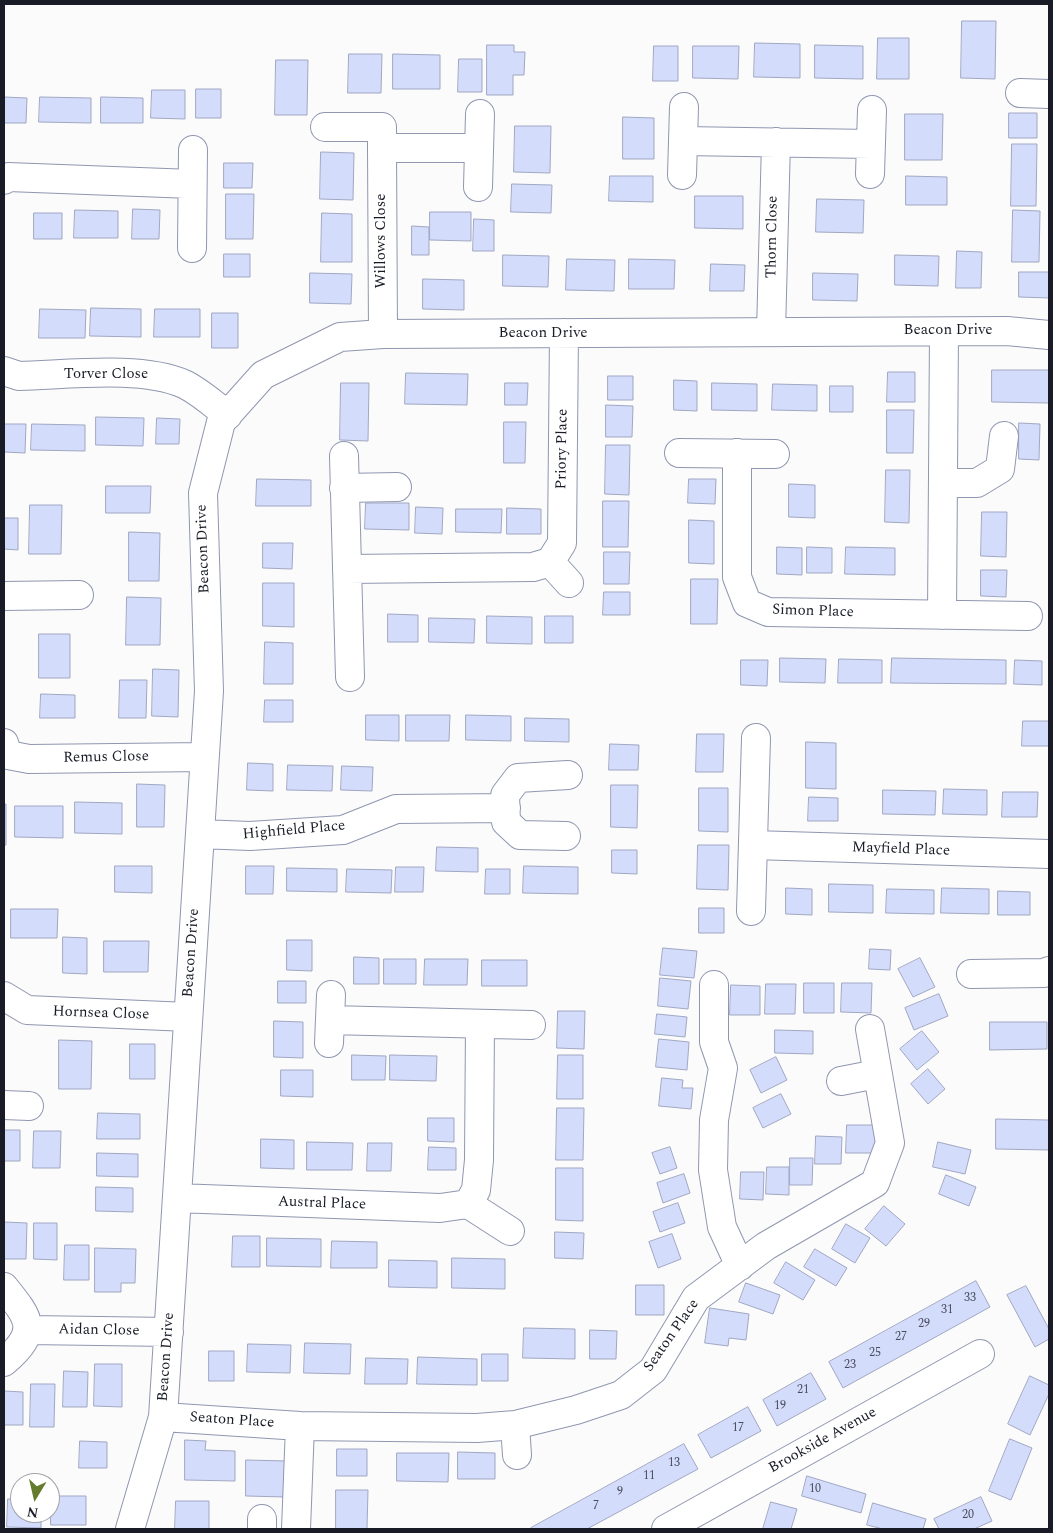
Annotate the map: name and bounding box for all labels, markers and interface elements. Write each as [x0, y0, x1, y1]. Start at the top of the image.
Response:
street label: Willows Close [373, 194, 391, 288]
street label: Thorn Close [763, 196, 783, 278]
street label: Beacon Drive [903, 322, 993, 340]
street label: Beacon Drive [498, 325, 588, 343]
street label: Torver Close [64, 366, 148, 384]
street label: Priory Place [553, 408, 573, 490]
street label: Beacon Drive [193, 504, 215, 594]
street label: Simon Place [772, 602, 854, 622]
street label: Remus Close [63, 748, 149, 768]
street label: Highfield Place [242, 818, 346, 844]
street label: Mayfield Place [852, 839, 950, 861]
street label: Beacon Drive [180, 908, 204, 998]
street label: Hornsea Close [52, 1003, 150, 1025]
street label: Austral Place [277, 1193, 367, 1215]
house number: 33 [964, 1292, 976, 1306]
street label: Seaton Place [640, 1296, 704, 1376]
house number: 31 [941, 1304, 953, 1318]
street label: Beacon Drive [155, 1312, 179, 1402]
house number: 29 [918, 1318, 930, 1332]
street label: Aidan Close [58, 1321, 140, 1341]
house number: 27 [895, 1331, 907, 1345]
house number: 25 [869, 1347, 881, 1361]
house number: 23 [844, 1359, 856, 1373]
house number: 21 [797, 1384, 809, 1398]
house number: 19 [774, 1400, 786, 1414]
street label: Brookside Avenue [766, 1404, 880, 1478]
street label: Seaton Place [189, 1409, 275, 1433]
house number: 17 [732, 1422, 744, 1436]
house number: 13 [668, 1457, 680, 1471]
house number: 11 [643, 1470, 655, 1484]
north arrow [10, 1473, 60, 1523]
house number: 10 [809, 1483, 821, 1497]
house number: 9 [617, 1486, 623, 1500]
house number: 7 [593, 1500, 599, 1514]
text: N [25, 1501, 40, 1524]
house number: 20 [962, 1509, 974, 1523]

